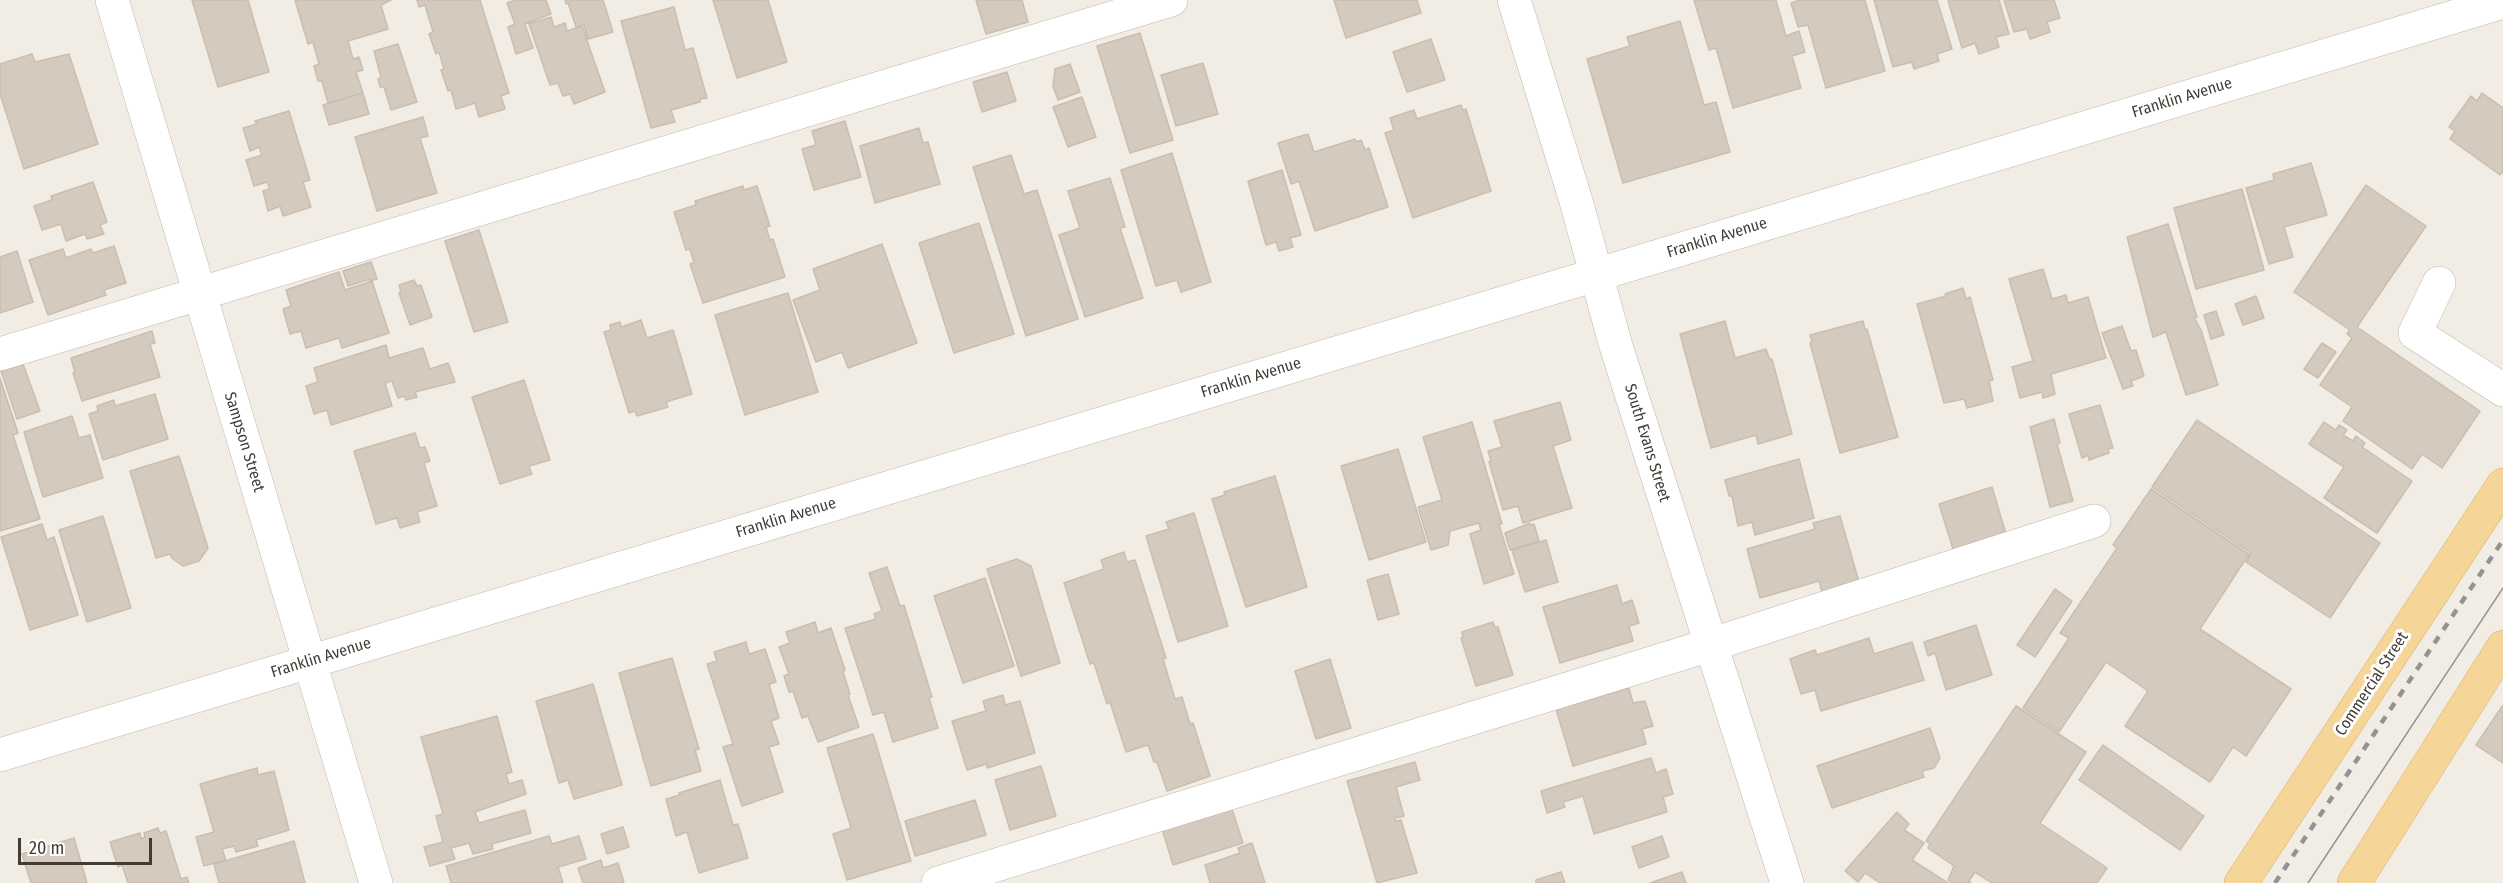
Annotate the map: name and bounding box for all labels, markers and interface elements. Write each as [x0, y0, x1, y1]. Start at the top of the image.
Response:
street label: Franklin Avenue [2130, 74, 2234, 122]
street label: Franklin Avenue [1665, 214, 1769, 262]
street label: Franklin Avenue [1199, 354, 1303, 402]
street label: South Evans Street [1620, 382, 1674, 504]
street label: Sampson Street [220, 390, 268, 494]
street label: Franklin Avenue [734, 494, 838, 542]
street label: Commercial Street [2331, 629, 2413, 739]
street label: Franklin Avenue [269, 634, 373, 682]
scale bar [21, 826, 154, 864]
text: 20 m [29, 837, 64, 859]

